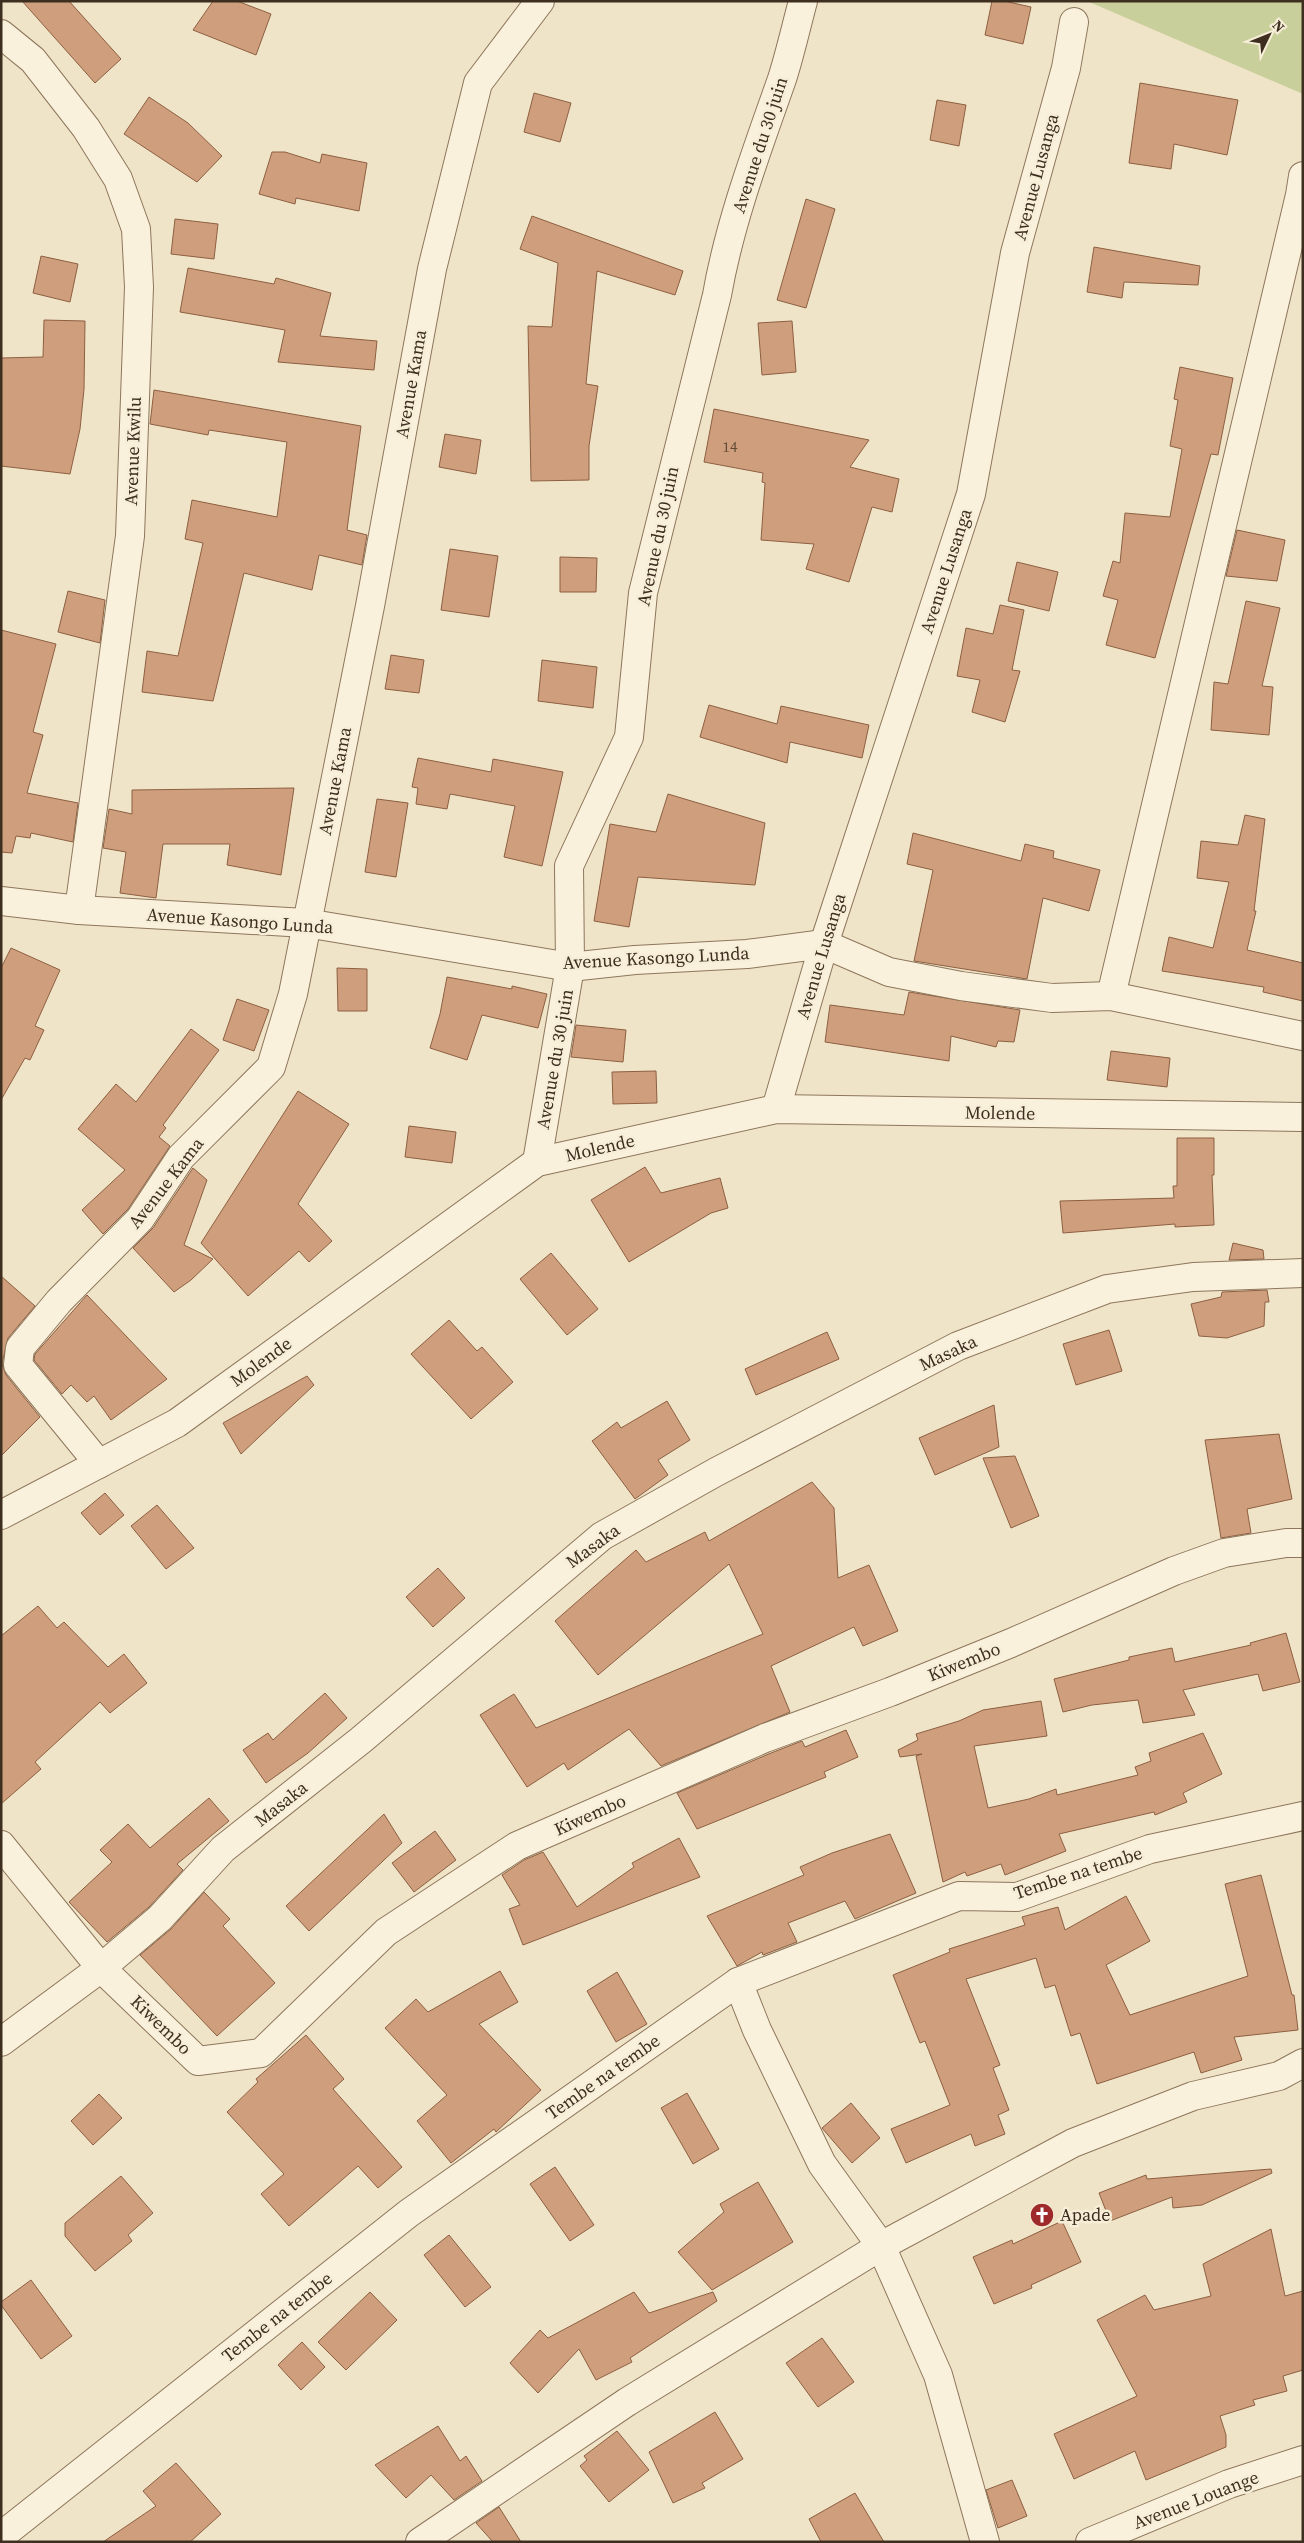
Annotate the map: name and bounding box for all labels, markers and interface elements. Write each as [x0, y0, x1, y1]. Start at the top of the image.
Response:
north arrow [1244, 10, 1294, 60]
text: N [1268, 16, 1289, 37]
street label: Avenue du 30 juin [726, 73, 793, 216]
street label: Avenue Lusanga [1007, 110, 1065, 243]
street label: Avenue Kama [389, 327, 432, 440]
street label: Avenue Kwilu [118, 396, 147, 506]
house number: 14 [722, 436, 738, 457]
street label: Avenue du 30 juin [631, 464, 685, 608]
street label: Avenue Lusanga [914, 504, 978, 637]
street label: Avenue Kama [312, 724, 357, 837]
street label: Avenue Lusanga [790, 889, 852, 1022]
street label: Avenue Kasongo Lunda [146, 902, 335, 940]
street label: Avenue Kasongo Lunda [562, 940, 751, 975]
street label: Avenue du 30 juin [530, 987, 579, 1131]
street label: Molende [965, 1099, 1035, 1126]
street label: Molende [563, 1127, 637, 1168]
street label: Avenue Kama [122, 1131, 210, 1234]
street label: Masaka [915, 1328, 981, 1377]
street label: Molende [225, 1331, 297, 1392]
street label: Masaka [561, 1517, 625, 1574]
street label: Kiwembo [924, 1636, 1004, 1687]
street label: Masaka [249, 1774, 313, 1832]
street label: Kiwembo [550, 1788, 630, 1841]
street label: Tembe na tembe [1010, 1840, 1145, 1905]
street label: Kiwembo [125, 1989, 198, 2060]
street label: Tembe na tembe [541, 2028, 665, 2125]
church icon: Apade [1029, 2202, 1055, 2228]
place label: Apade [1060, 2202, 1110, 2227]
street label: Tembe na tembe [216, 2266, 337, 2368]
street label: Avenue Louange [1129, 2464, 1262, 2535]

